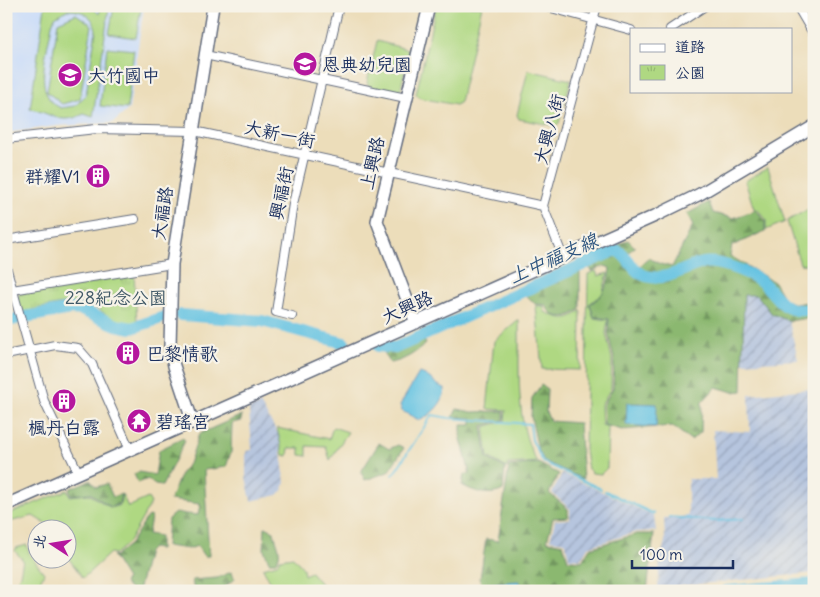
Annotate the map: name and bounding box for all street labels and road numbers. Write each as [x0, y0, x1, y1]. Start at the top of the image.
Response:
street label: 大興八街 [529, 91, 569, 167]
street label: 大新一街 [242, 115, 318, 153]
street label: 上興路 [355, 134, 389, 192]
street label: 興福街 [264, 164, 298, 222]
street label: 大福路 [146, 185, 178, 241]
street label: 大興路 [378, 286, 436, 328]

